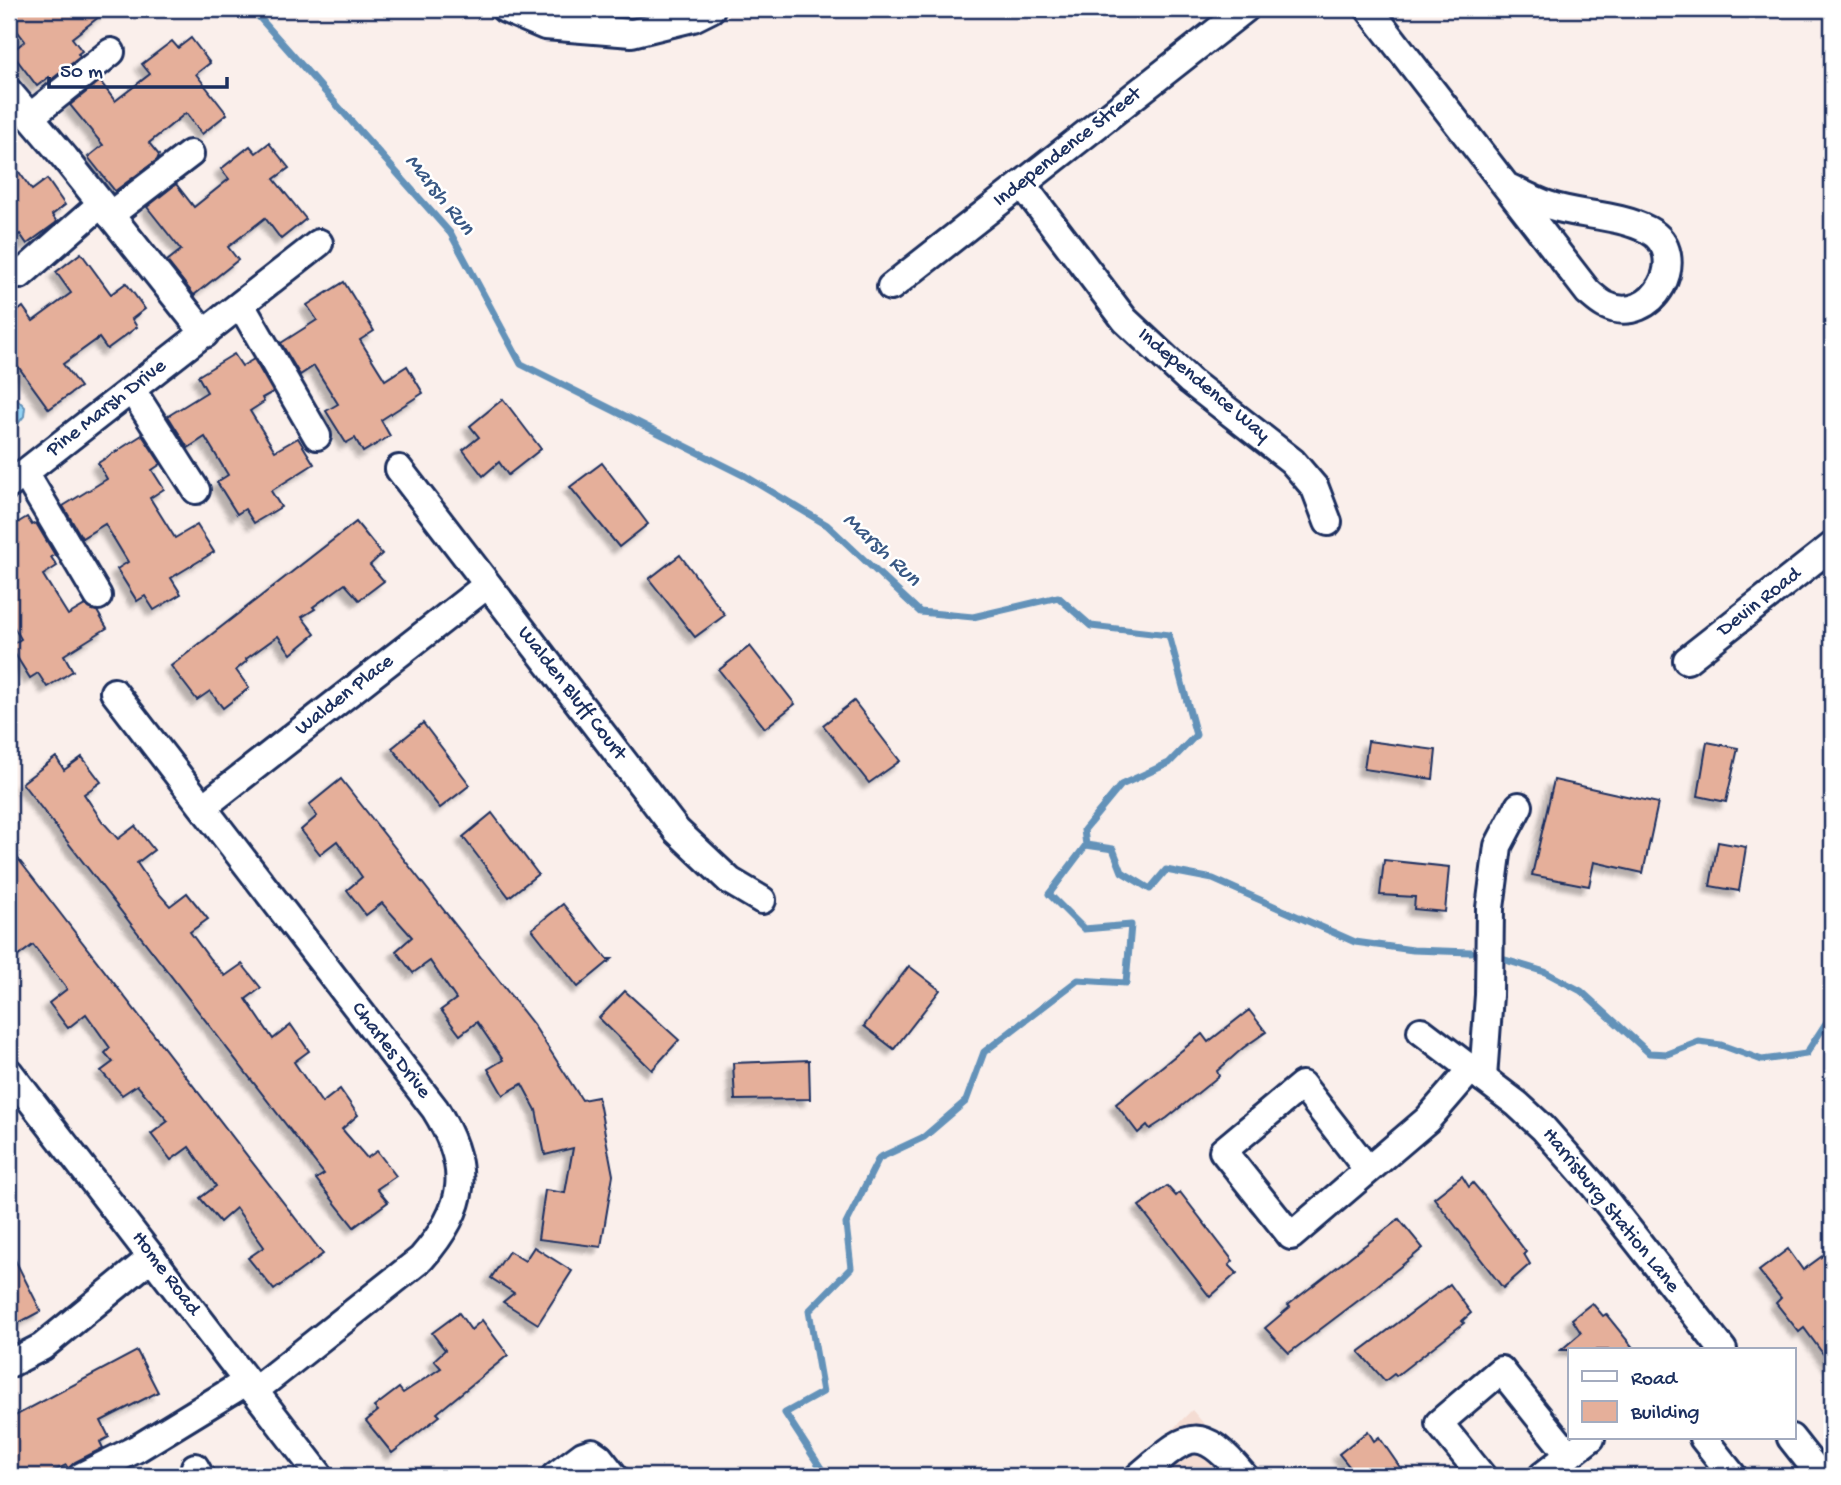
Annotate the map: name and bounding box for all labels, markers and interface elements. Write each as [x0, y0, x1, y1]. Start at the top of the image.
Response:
scale bar [49, 46, 228, 90]
text: 50 m [60, 61, 103, 86]
street label: Independence Street [989, 81, 1149, 214]
water label: Marsh Run [398, 149, 481, 242]
street label: Independence Way [1132, 323, 1274, 449]
street label: Pine Marsh Drive [41, 354, 173, 464]
water label: Marsh Run [836, 507, 926, 594]
street label: Devin Road [1712, 562, 1808, 645]
street label: Walden Bluff Court [511, 622, 633, 768]
street label: Walden Place [291, 649, 400, 742]
street label: Charles Drive [345, 998, 436, 1105]
street label: Harrisburg Station Lane [1536, 1123, 1685, 1300]
street label: Home Road [125, 1227, 206, 1323]
legend [1568, 1348, 1796, 1440]
text: Road [1631, 1368, 1679, 1393]
text: Building [1630, 1402, 1700, 1427]

